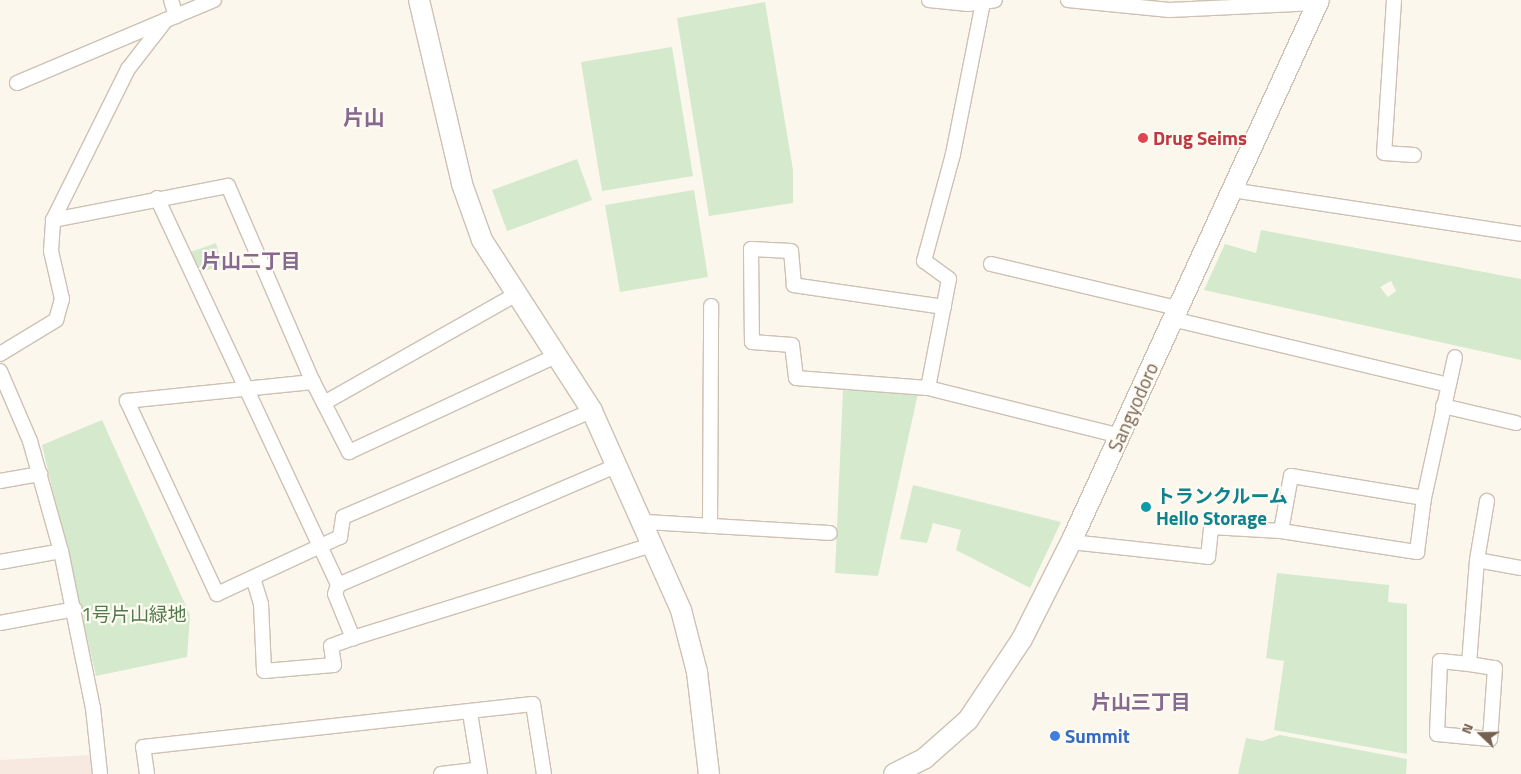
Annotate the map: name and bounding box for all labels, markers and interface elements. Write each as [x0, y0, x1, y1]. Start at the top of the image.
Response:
district label: 片山 [343, 104, 385, 130]
place label: Drug Seims [1153, 127, 1247, 149]
marker: Drug Seims [1137, 132, 1149, 144]
district label: 片山二丁目 [201, 248, 301, 272]
street label: Sangyodoro [1103, 359, 1163, 455]
place label: トランクルーム Hello Storage [1156, 485, 1289, 529]
marker: トランクルーム Hello Storage [1140, 501, 1152, 513]
park label: 1号片山緑地 [81, 603, 187, 625]
district label: 片山三丁目 [1091, 689, 1191, 713]
north arrow [1456, 709, 1506, 759]
text: N [1455, 720, 1478, 737]
place label: Summit [1065, 725, 1130, 747]
marker: Summit [1049, 730, 1061, 742]

